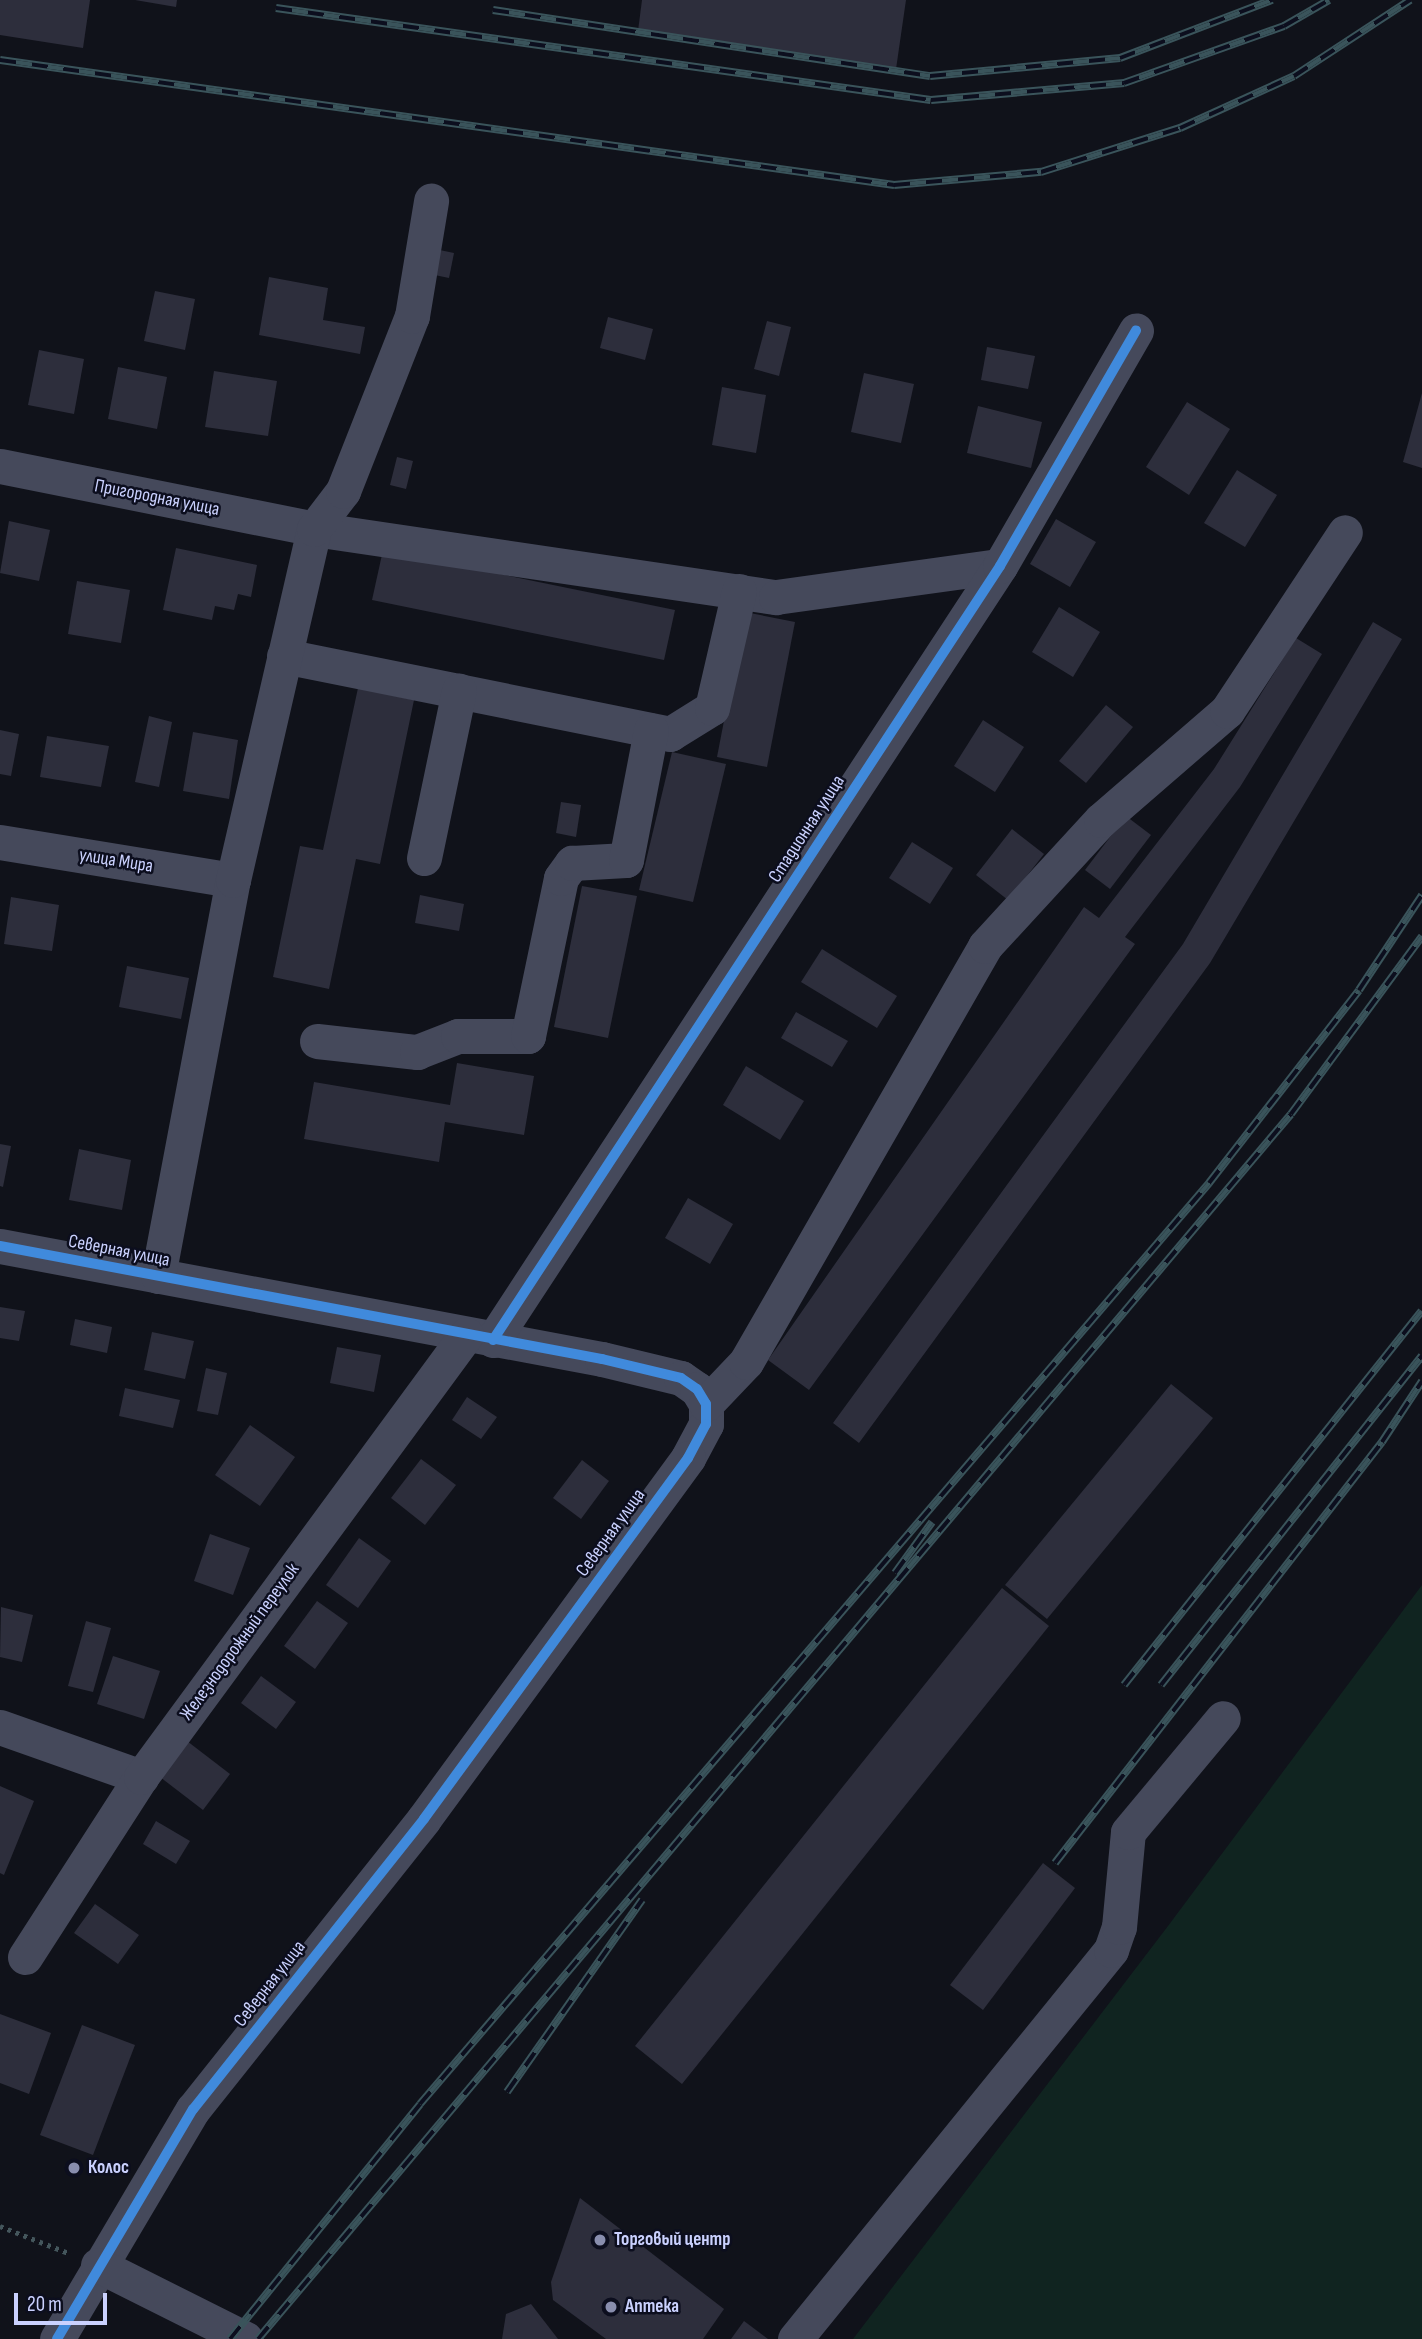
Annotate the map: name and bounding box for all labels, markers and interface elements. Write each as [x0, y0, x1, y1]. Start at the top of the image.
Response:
street label: Пригородная улица [93, 475, 221, 521]
street label: Стадионная улица [764, 771, 850, 887]
street label: улица Мира [77, 844, 155, 878]
street label: Северная улица [66, 1230, 172, 1272]
street label: Северная улица [572, 1485, 650, 1581]
street label: Железнодорожный переулок [175, 1559, 305, 1725]
street label: Северная улица [229, 1936, 311, 2032]
place label: Колос [88, 2157, 129, 2179]
marker: Колос [66, 2160, 82, 2176]
place label: Торговый центр [614, 2229, 730, 2251]
marker: Торговый центр [592, 2232, 608, 2248]
scale bar [18, 2280, 110, 2324]
text: 20 m [27, 2292, 62, 2317]
place label: Аптека [625, 2296, 679, 2318]
marker: Аптека [603, 2299, 619, 2315]

